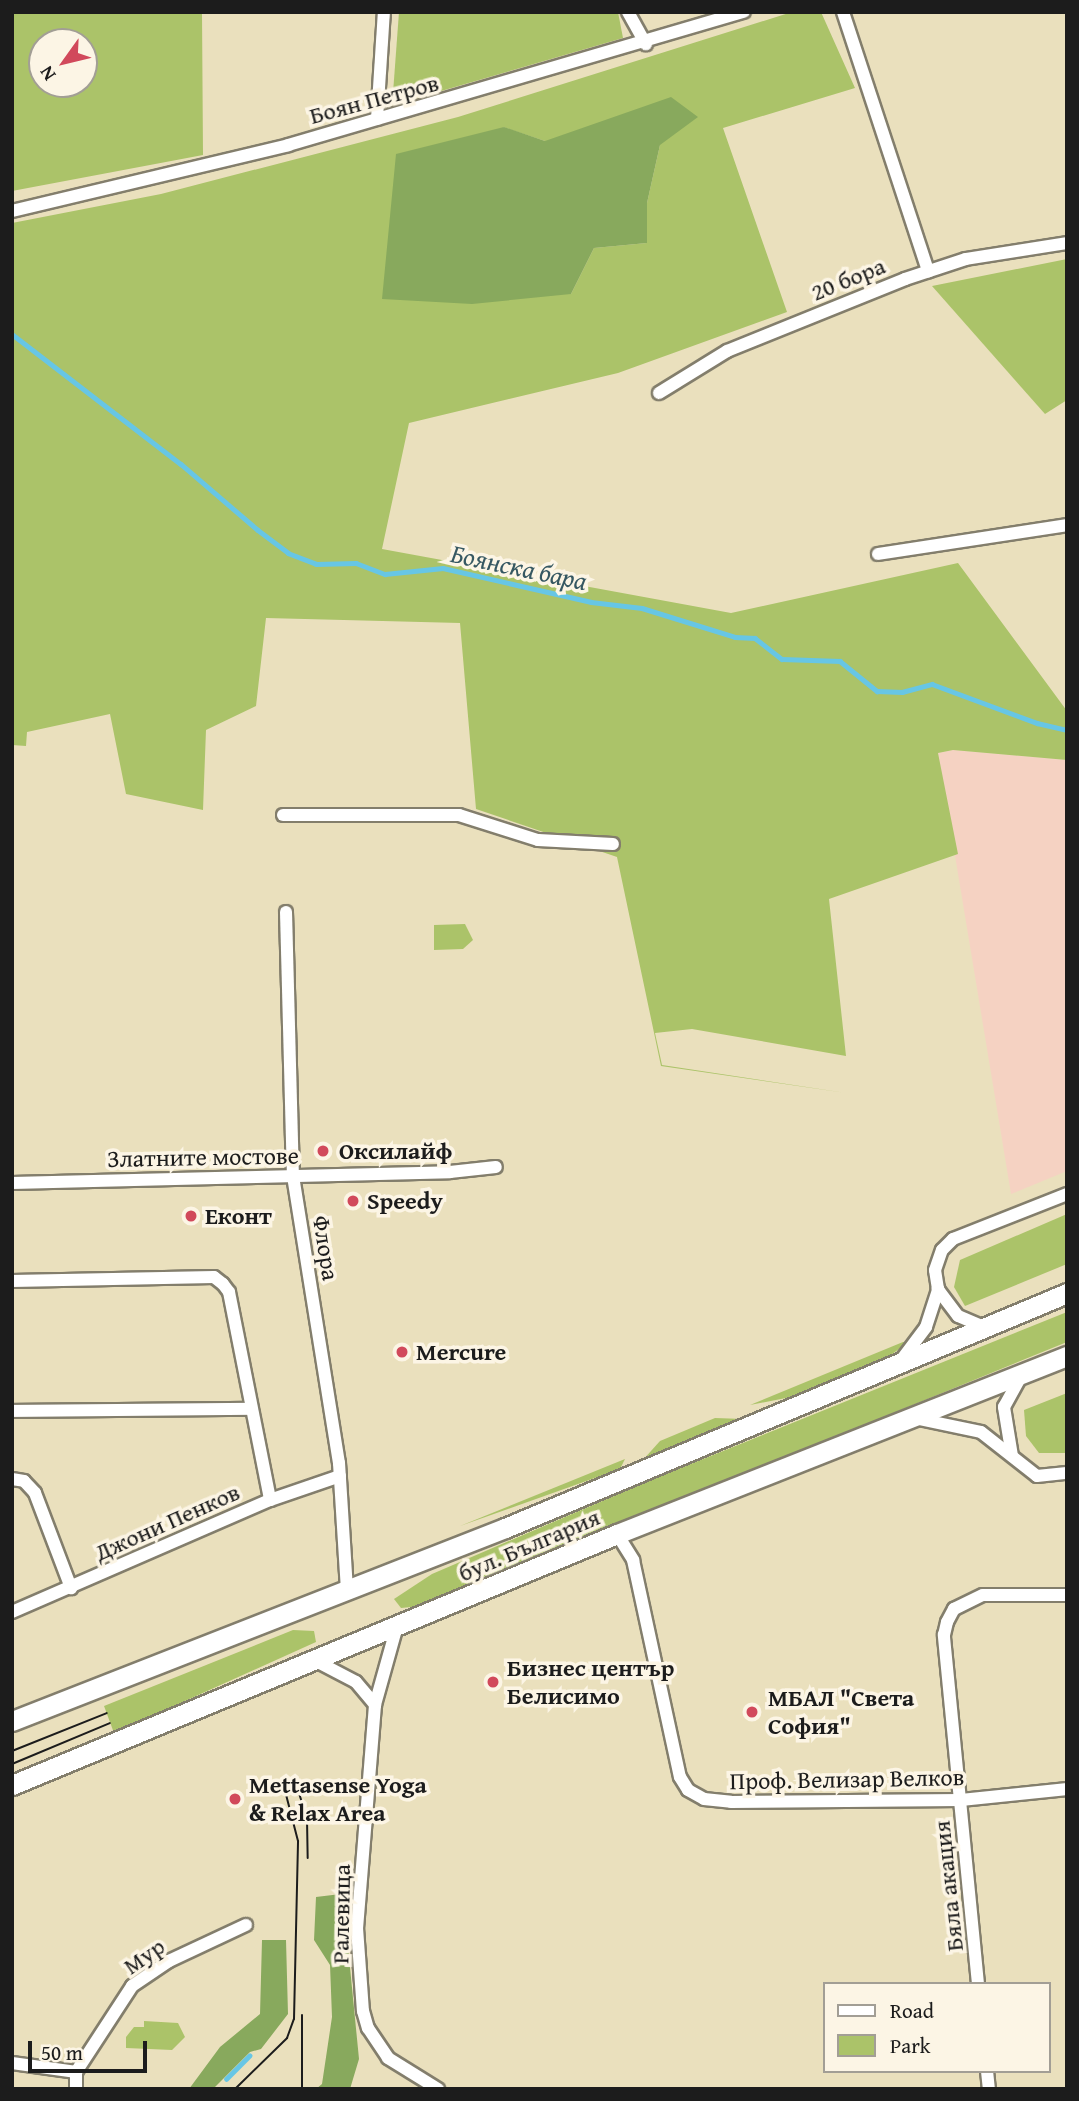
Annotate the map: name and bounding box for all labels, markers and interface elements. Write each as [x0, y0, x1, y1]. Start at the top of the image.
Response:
north arrow [28, 28, 98, 98]
text: N [32, 61, 62, 87]
street label: Боян Петров [306, 68, 442, 130]
street label: 20 бора [807, 251, 889, 307]
water label: Боянска бара [448, 537, 590, 597]
place label: Оксилайф [339, 1137, 452, 1165]
street label: Златните мостове [107, 1141, 299, 1173]
marker: Оксилайф [313, 1141, 333, 1161]
place label: Speedy [367, 1187, 443, 1215]
marker: Speedy [345, 1193, 361, 1209]
place label: Еконт [205, 1202, 272, 1230]
marker: Еконт [183, 1208, 199, 1224]
street label: Флора [307, 1213, 345, 1283]
place label: Mercure [416, 1338, 506, 1366]
marker: Mercure [394, 1344, 410, 1360]
street label: Джони Пенков [90, 1477, 244, 1567]
street label: бул. България [454, 1502, 604, 1588]
place label: Бизнес център Белисимо [507, 1654, 675, 1710]
marker: Бизнес център Белисимо [485, 1674, 501, 1690]
place label: МБАЛ "Света София" [768, 1684, 914, 1740]
marker: МБАЛ "Света София" [742, 1702, 762, 1722]
street label: Проф. Велизар Велков [729, 1763, 965, 1795]
place label: Mettasense Yoga & Relax Area [249, 1771, 427, 1827]
marker: Mettasense Yoga & Relax Area [227, 1791, 243, 1807]
street label: Бяла акация [927, 1819, 969, 1953]
street label: Ралевица [326, 1864, 356, 1964]
street label: Мур [118, 1932, 170, 1980]
legend [824, 1982, 1051, 2073]
text: Road [890, 1995, 934, 2026]
scale bar [32, 2028, 150, 2072]
text: Park [890, 2030, 931, 2061]
text: 50 m [41, 2037, 83, 2068]

